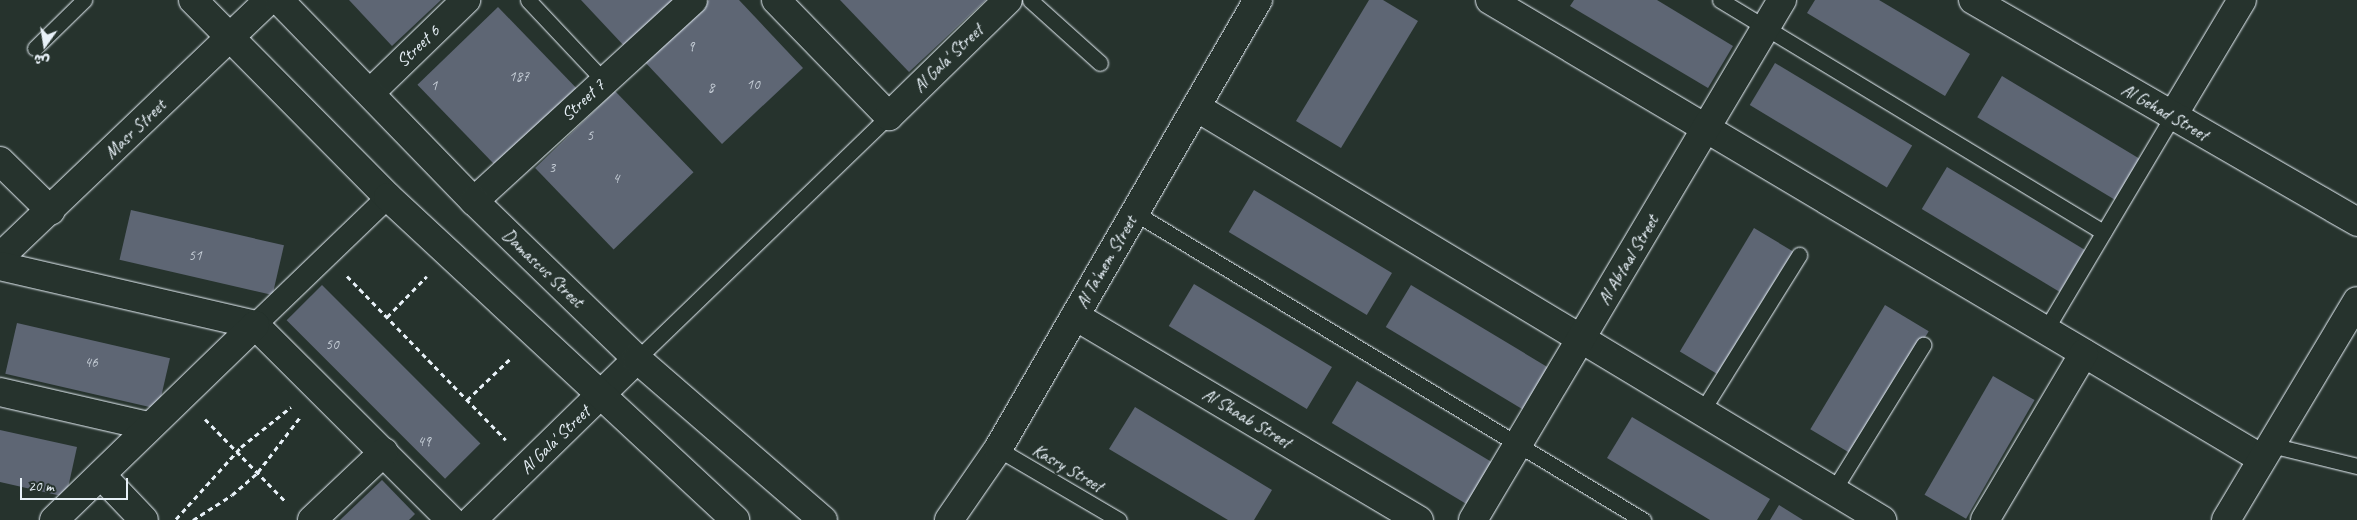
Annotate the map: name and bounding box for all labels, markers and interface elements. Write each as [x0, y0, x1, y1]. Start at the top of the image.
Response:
street label: Al Gala' Street [908, 19, 988, 97]
north arrow [20, 20, 70, 70]
street label: Street 6 [392, 20, 444, 72]
house number: 9 [688, 38, 694, 56]
text: ش [32, 50, 51, 70]
house number: 187 [509, 68, 529, 86]
street label: Street 7 [557, 74, 609, 126]
house number: 10 [746, 76, 760, 94]
house number: 1 [431, 77, 437, 95]
street label: Al Gehad Street [2117, 78, 2213, 146]
house number: 8 [708, 79, 714, 97]
street label: Masr Street [100, 94, 170, 164]
house number: 5 [587, 127, 593, 145]
house number: 3 [549, 159, 555, 177]
house number: 4 [613, 170, 619, 188]
street label: Al Abtaal Street [1593, 211, 1663, 309]
street label: Al Ta'mem Street [1071, 212, 1141, 312]
street label: Damascus Street [498, 224, 588, 312]
house number: 51 [188, 247, 202, 265]
house number: 50 [325, 336, 339, 354]
house number: 46 [84, 354, 98, 372]
street label: Al Shaab Street [1198, 383, 1296, 453]
street label: Al Gala' Street [515, 401, 595, 479]
house number: 49 [417, 433, 431, 451]
street label: Kasry Street [1029, 439, 1107, 497]
scale bar [22, 468, 130, 500]
text: 20 m [28, 477, 54, 496]

